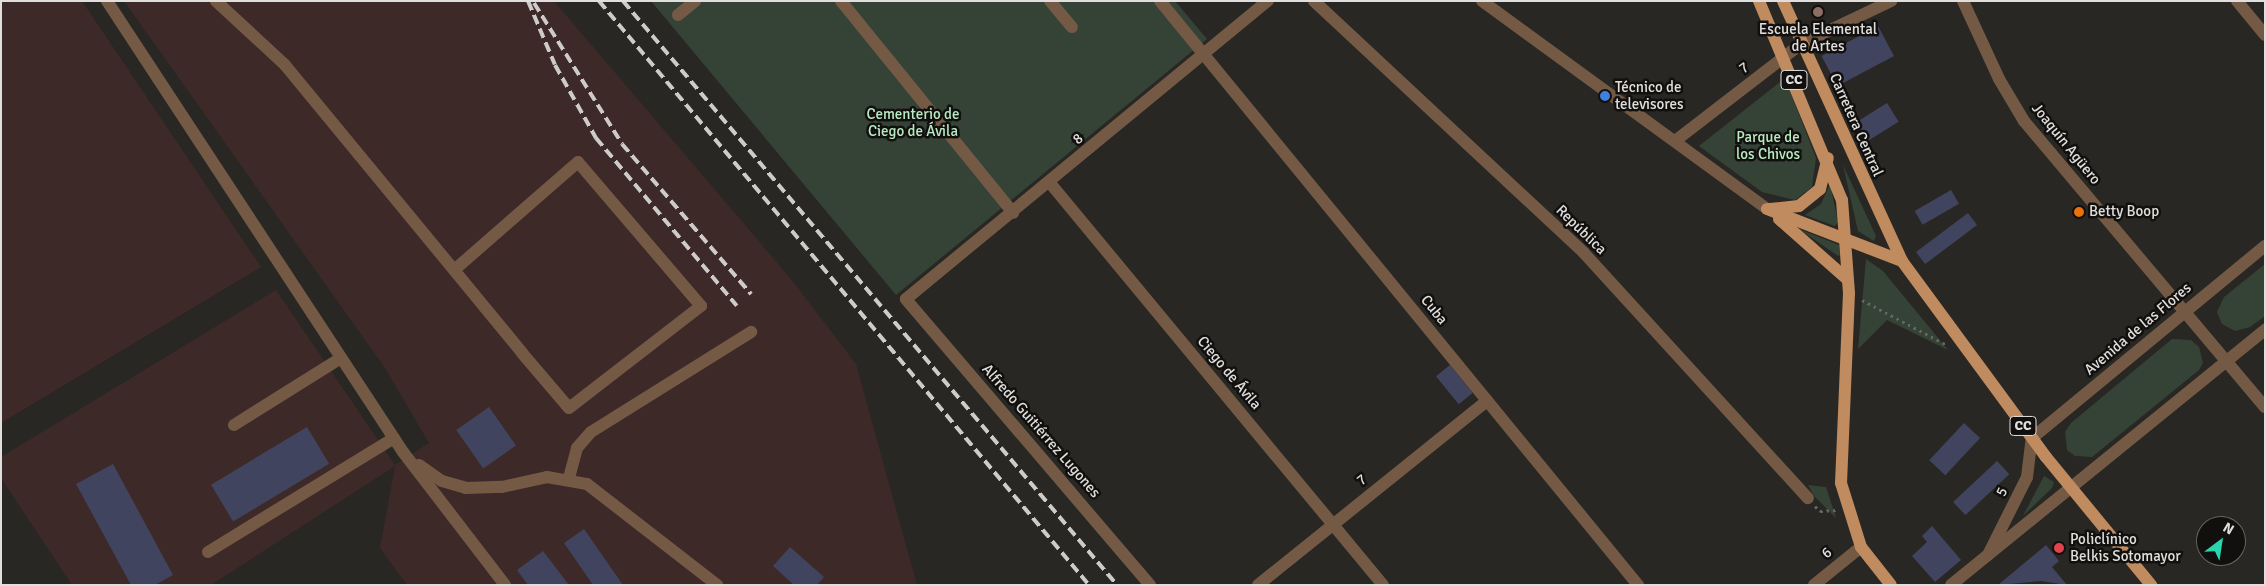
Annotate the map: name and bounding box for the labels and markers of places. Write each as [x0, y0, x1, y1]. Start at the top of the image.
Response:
marker: Escuela Elemental de Artes [1812, 6, 1824, 18]
place label: Escuela Elemental de Artes [1759, 20, 1877, 55]
place label: Técnico de televisores [1615, 78, 1684, 113]
marker: Técnico de televisores [1599, 90, 1611, 102]
place label: Betty Boop [2089, 203, 2159, 221]
marker: Betty Boop [2073, 206, 2085, 218]
place label: Policlínico Belkis Sotomayor [2070, 530, 2181, 565]
marker: Policlínico Belkis Sotomayor [2052, 541, 2066, 555]

